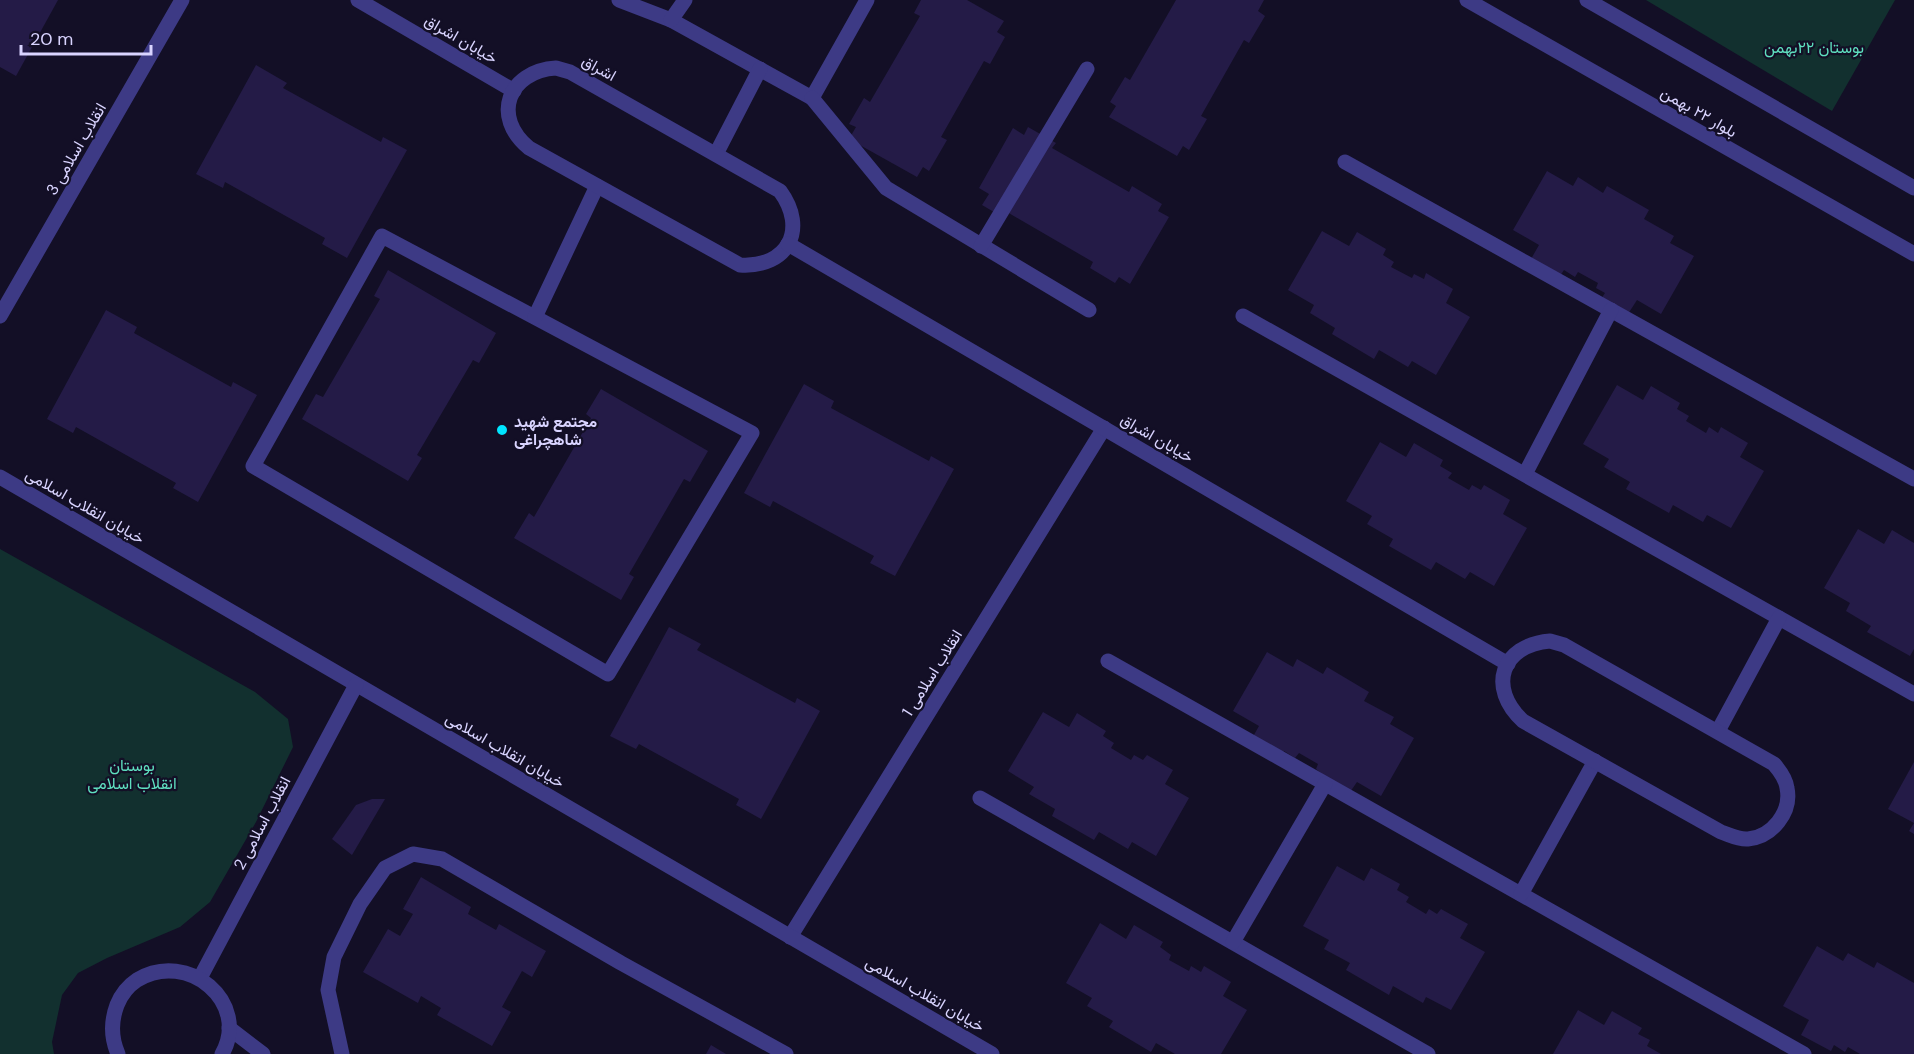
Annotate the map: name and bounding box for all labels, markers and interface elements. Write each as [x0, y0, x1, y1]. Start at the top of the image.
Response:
street label: خیابان اشراق [421, 10, 502, 68]
scale bar [21, 18, 152, 56]
text: 20 m [30, 27, 73, 51]
park label: بوستان ۲۲بهمن [1764, 37, 1864, 58]
street label: اشراق [578, 50, 620, 86]
street label: بلوار ۲۲ بهمن [1657, 82, 1741, 142]
street label: انقلاب اسلامی 3 [41, 99, 111, 199]
street label: خیابان اشراق [1117, 409, 1198, 467]
place label: مجتمع شهید شاهچراغی [514, 411, 598, 451]
marker: مجتمع شهید شاهچراغی [495, 423, 509, 437]
street label: خیابان انقلاب اسلامی [22, 463, 149, 549]
street label: انقلاب اسلامی 1 [897, 626, 967, 720]
street label: خیابان انقلاب اسلامی [442, 707, 569, 793]
park label: بوستان انقلاب اسلامی [87, 755, 177, 794]
street label: انقلاب اسلامی 2 [229, 773, 295, 873]
street label: خیابان انقلاب اسلامی [862, 951, 989, 1037]

